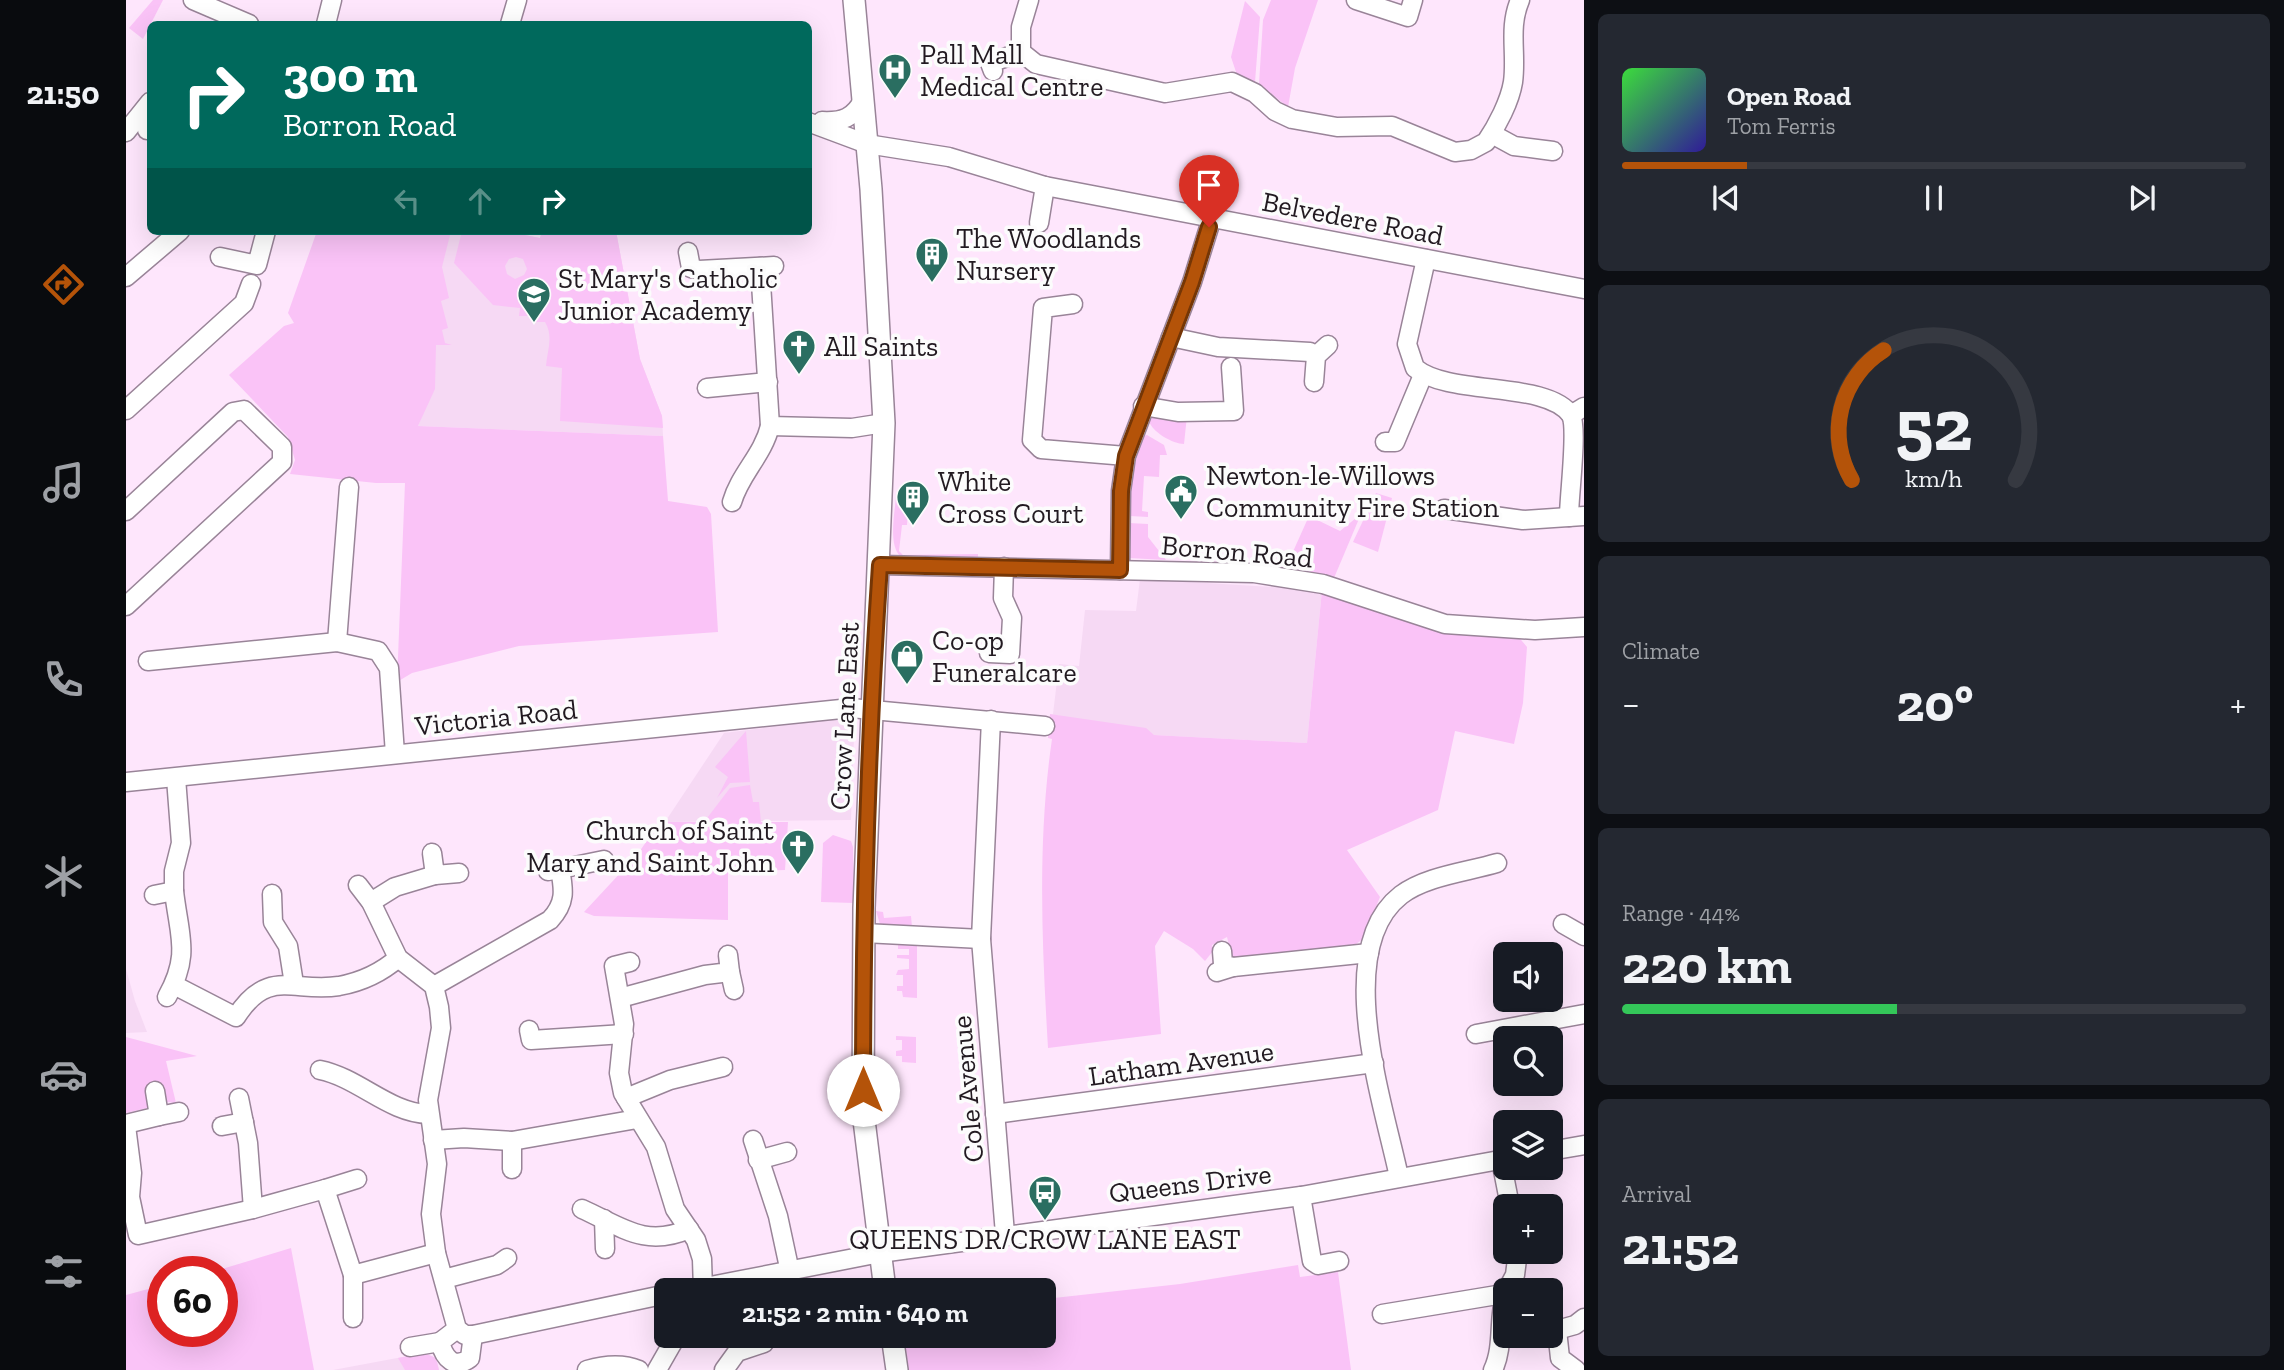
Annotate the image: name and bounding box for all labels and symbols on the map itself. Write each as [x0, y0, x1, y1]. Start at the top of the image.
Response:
place label: Pall Mall Medical Centre [920, 38, 1103, 103]
hospital icon: Pall Mall Medical Centre [876, 51, 914, 100]
pin [1179, 155, 1239, 227]
street label: Belvedere Road [1259, 185, 1446, 252]
place label: The Woodlands Nursery [956, 222, 1141, 287]
building icon: The Woodlands Nursery [913, 235, 951, 284]
place label: St Mary's Catholic Junior Academy [558, 262, 778, 327]
school or university icon: St Mary's Catholic Junior Academy [515, 275, 553, 324]
church icon: All Saints [780, 327, 818, 376]
place label: All Saints [824, 330, 938, 363]
place label: Newton-le-Willows Community Fire Station [1206, 459, 1499, 524]
place label: White Cross Court [938, 465, 1084, 530]
public building icon: Newton-le-Willows Community Fire Station [1162, 472, 1200, 521]
building icon: White Cross Court [894, 478, 932, 527]
street label: Borron Road [1160, 528, 1314, 575]
street label: Crow Lane East [823, 621, 866, 811]
place label: Co-op Funeralcare [932, 624, 1077, 689]
shop icon: Co-op Funeralcare [888, 637, 926, 686]
street label: Victoria Road [412, 693, 579, 743]
place label: Church of Saint Mary and Saint John [526, 814, 775, 879]
church icon: Church of Saint Mary and Saint John [779, 827, 817, 876]
street label: Cole Avenue [945, 1014, 990, 1164]
street label: Latham Avenue [1086, 1034, 1276, 1093]
position arrow [826, 1053, 900, 1127]
street label: Queens Drive [1107, 1157, 1273, 1210]
bus stop icon: QUEENS DR/CROW LANE EAST [1026, 1173, 1064, 1222]
place label: QUEENS DR/CROW LANE EAST [849, 1223, 1241, 1256]
speed limit sign: 60 [147, 1256, 238, 1347]

